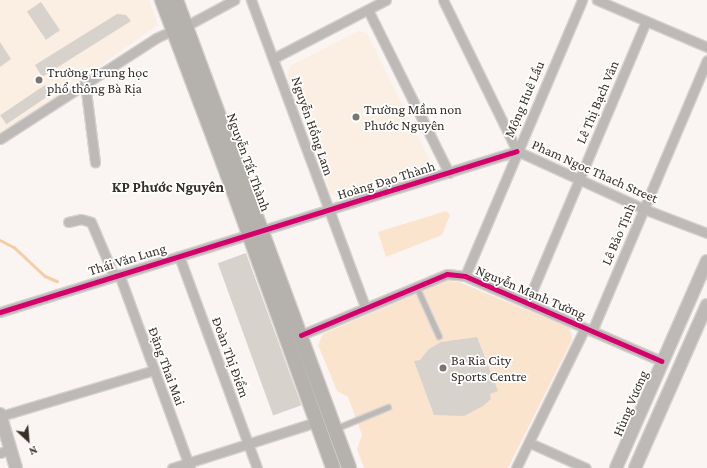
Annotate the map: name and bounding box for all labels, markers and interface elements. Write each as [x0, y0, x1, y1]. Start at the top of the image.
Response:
street label: Mộng Huê Lầu [500, 58, 548, 140]
street label: Lê Thị Bạch Vân [572, 58, 622, 146]
place label: Trường Trung học phổ thông Bà Rịa [47, 64, 148, 96]
street label: Nguyễn Hồng Lam [288, 74, 338, 178]
marker: Trường Trung học phổ thông Bà Rịa [34, 75, 44, 85]
place label: Trường Mầm non Phước Nguyên [364, 101, 462, 134]
street label: Nguyễn Tất Thành [223, 111, 275, 213]
marker: Trường Mầm non Phước Nguyên [351, 112, 361, 122]
street label: Pham Ngoc Thach Street [529, 136, 661, 206]
street label: Hoàng Đạo Thành [335, 157, 437, 203]
district label: KP Phước Nguyên [112, 179, 224, 197]
street label: Lê Bảo Tịnh [597, 200, 639, 268]
street label: Thái Văn Lung [86, 239, 168, 279]
street label: Nguyễn Mạnh Tường [473, 261, 589, 323]
street label: Đoàn Thị Điểm [209, 314, 253, 400]
street label: Đặng Thai Mai [145, 324, 189, 408]
place label: Ba Ria City Sports Centre [451, 352, 527, 384]
marker: Ba Ria City Sports Centre [438, 363, 448, 373]
street label: Hùng Vương [609, 368, 651, 438]
north arrow [8, 420, 48, 460]
text: N [27, 444, 39, 458]

